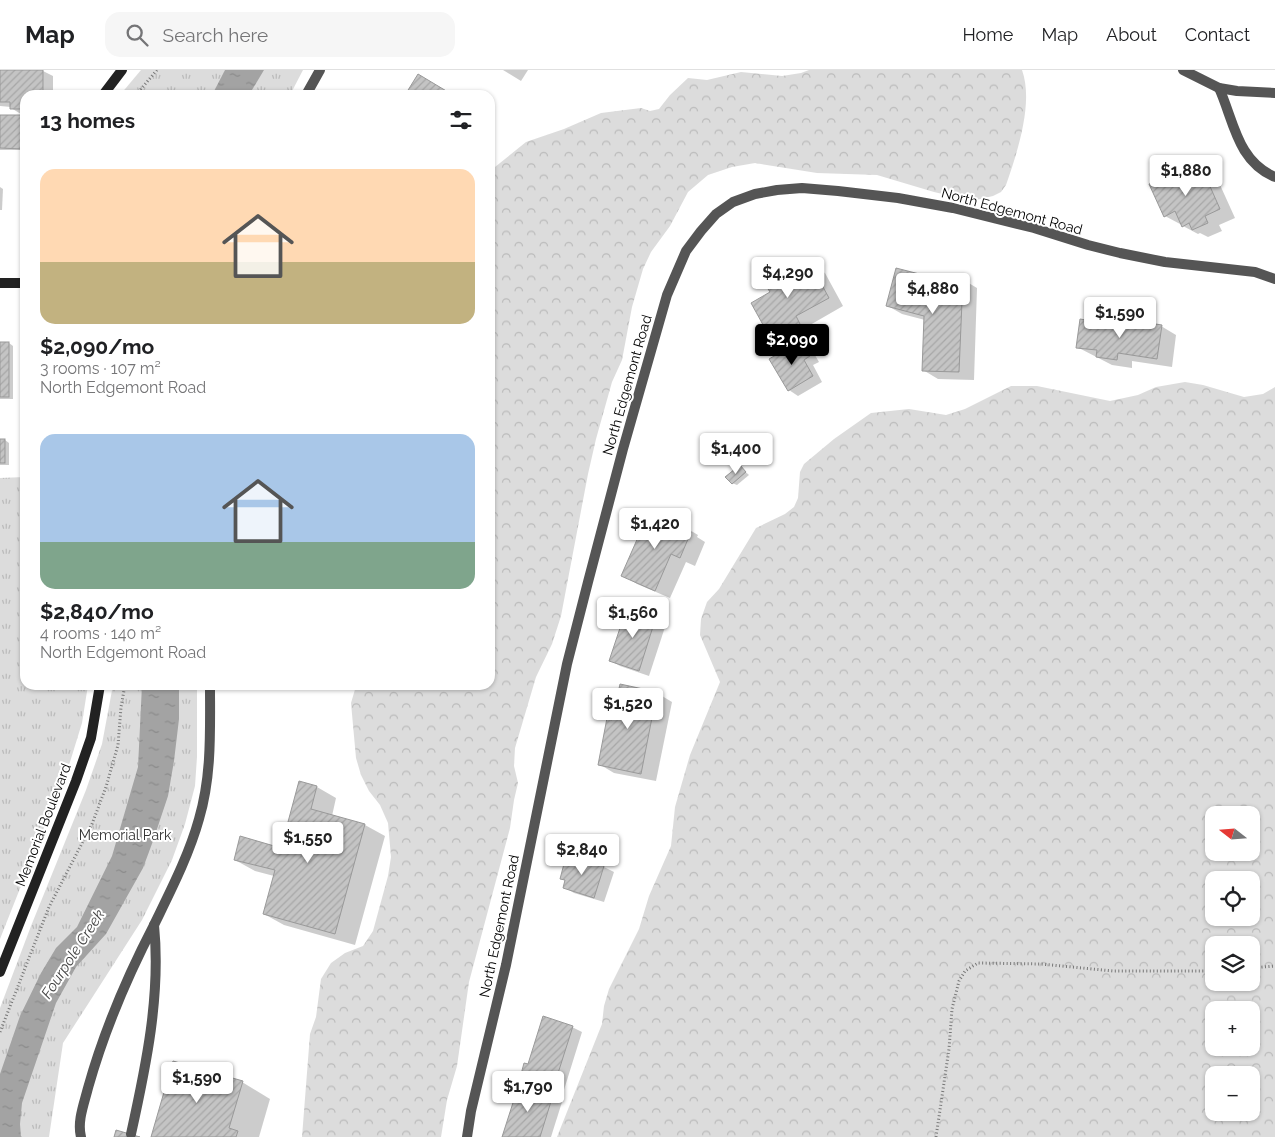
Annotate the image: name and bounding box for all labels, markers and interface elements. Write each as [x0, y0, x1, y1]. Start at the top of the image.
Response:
search box [105, 12, 455, 57]
text: Map [25, 20, 75, 49]
icon: search [123, 21, 151, 49]
text: Search here [163, 24, 268, 46]
text: Home [962, 24, 1013, 45]
text: Map [1041, 24, 1078, 45]
text: About [1106, 24, 1157, 45]
text: Contact [1185, 24, 1250, 45]
icon: filters [447, 106, 475, 134]
text: 13 homes [40, 108, 135, 133]
pin: $1,880 [1145, 154, 1227, 197]
text: $1,880 [1161, 161, 1211, 180]
street label: North Edgemont Road [940, 184, 1084, 238]
icon: home [213, 201, 303, 291]
pin: $4,290 [747, 256, 829, 299]
text: $4,290 [762, 263, 814, 282]
pin: $4,880 [892, 272, 974, 315]
text: $4,880 [907, 279, 959, 298]
pin: $1,590 [1079, 296, 1161, 339]
text: $1,590 [1095, 303, 1145, 322]
street label: North Edgemont Road [599, 313, 655, 457]
pin: $2,090 [751, 324, 833, 366]
text: $2,090 [766, 330, 818, 349]
text: $2,090/mo [40, 334, 154, 359]
text: 3 rooms · 107 m² [40, 359, 161, 378]
text: North Edgemont Road [40, 378, 206, 397]
pin: $1,400 [695, 432, 777, 475]
text: $1,400 [711, 439, 761, 458]
icon: home [213, 466, 303, 556]
pin: $1,420 [614, 508, 696, 550]
text: $1,420 [630, 514, 680, 533]
pin: $1,560 [592, 596, 674, 639]
text: $2,840/mo [40, 599, 154, 624]
text: $1,560 [608, 603, 658, 622]
text: 4 rooms · 140 m² [40, 624, 161, 643]
text: North Edgemont Road [40, 643, 206, 662]
pin: $1,520 [587, 688, 669, 730]
text: $1,520 [603, 694, 653, 713]
street label: Memorial Boulevard [12, 761, 74, 889]
north arrow [1205, 806, 1260, 861]
map controls [1205, 806, 1260, 1121]
pin: $1,550 [267, 822, 349, 864]
park label: Memorial Park [79, 827, 172, 843]
text: $1,550 [283, 828, 333, 847]
pin: $2,840 [541, 834, 623, 876]
text: $2,840 [556, 840, 608, 859]
street label: North Edgemont Road [476, 853, 522, 999]
button: locate [1205, 871, 1260, 926]
water label: Fourpole Creek [38, 906, 108, 1002]
button: layers [1205, 936, 1260, 991]
button: + [1205, 1001, 1260, 1056]
pin: $1,590 [156, 1062, 238, 1104]
button: − [1205, 1066, 1260, 1121]
text: $1,590 [172, 1068, 222, 1087]
pin: $1,790 [487, 1070, 569, 1113]
text: $1,790 [503, 1077, 553, 1096]

